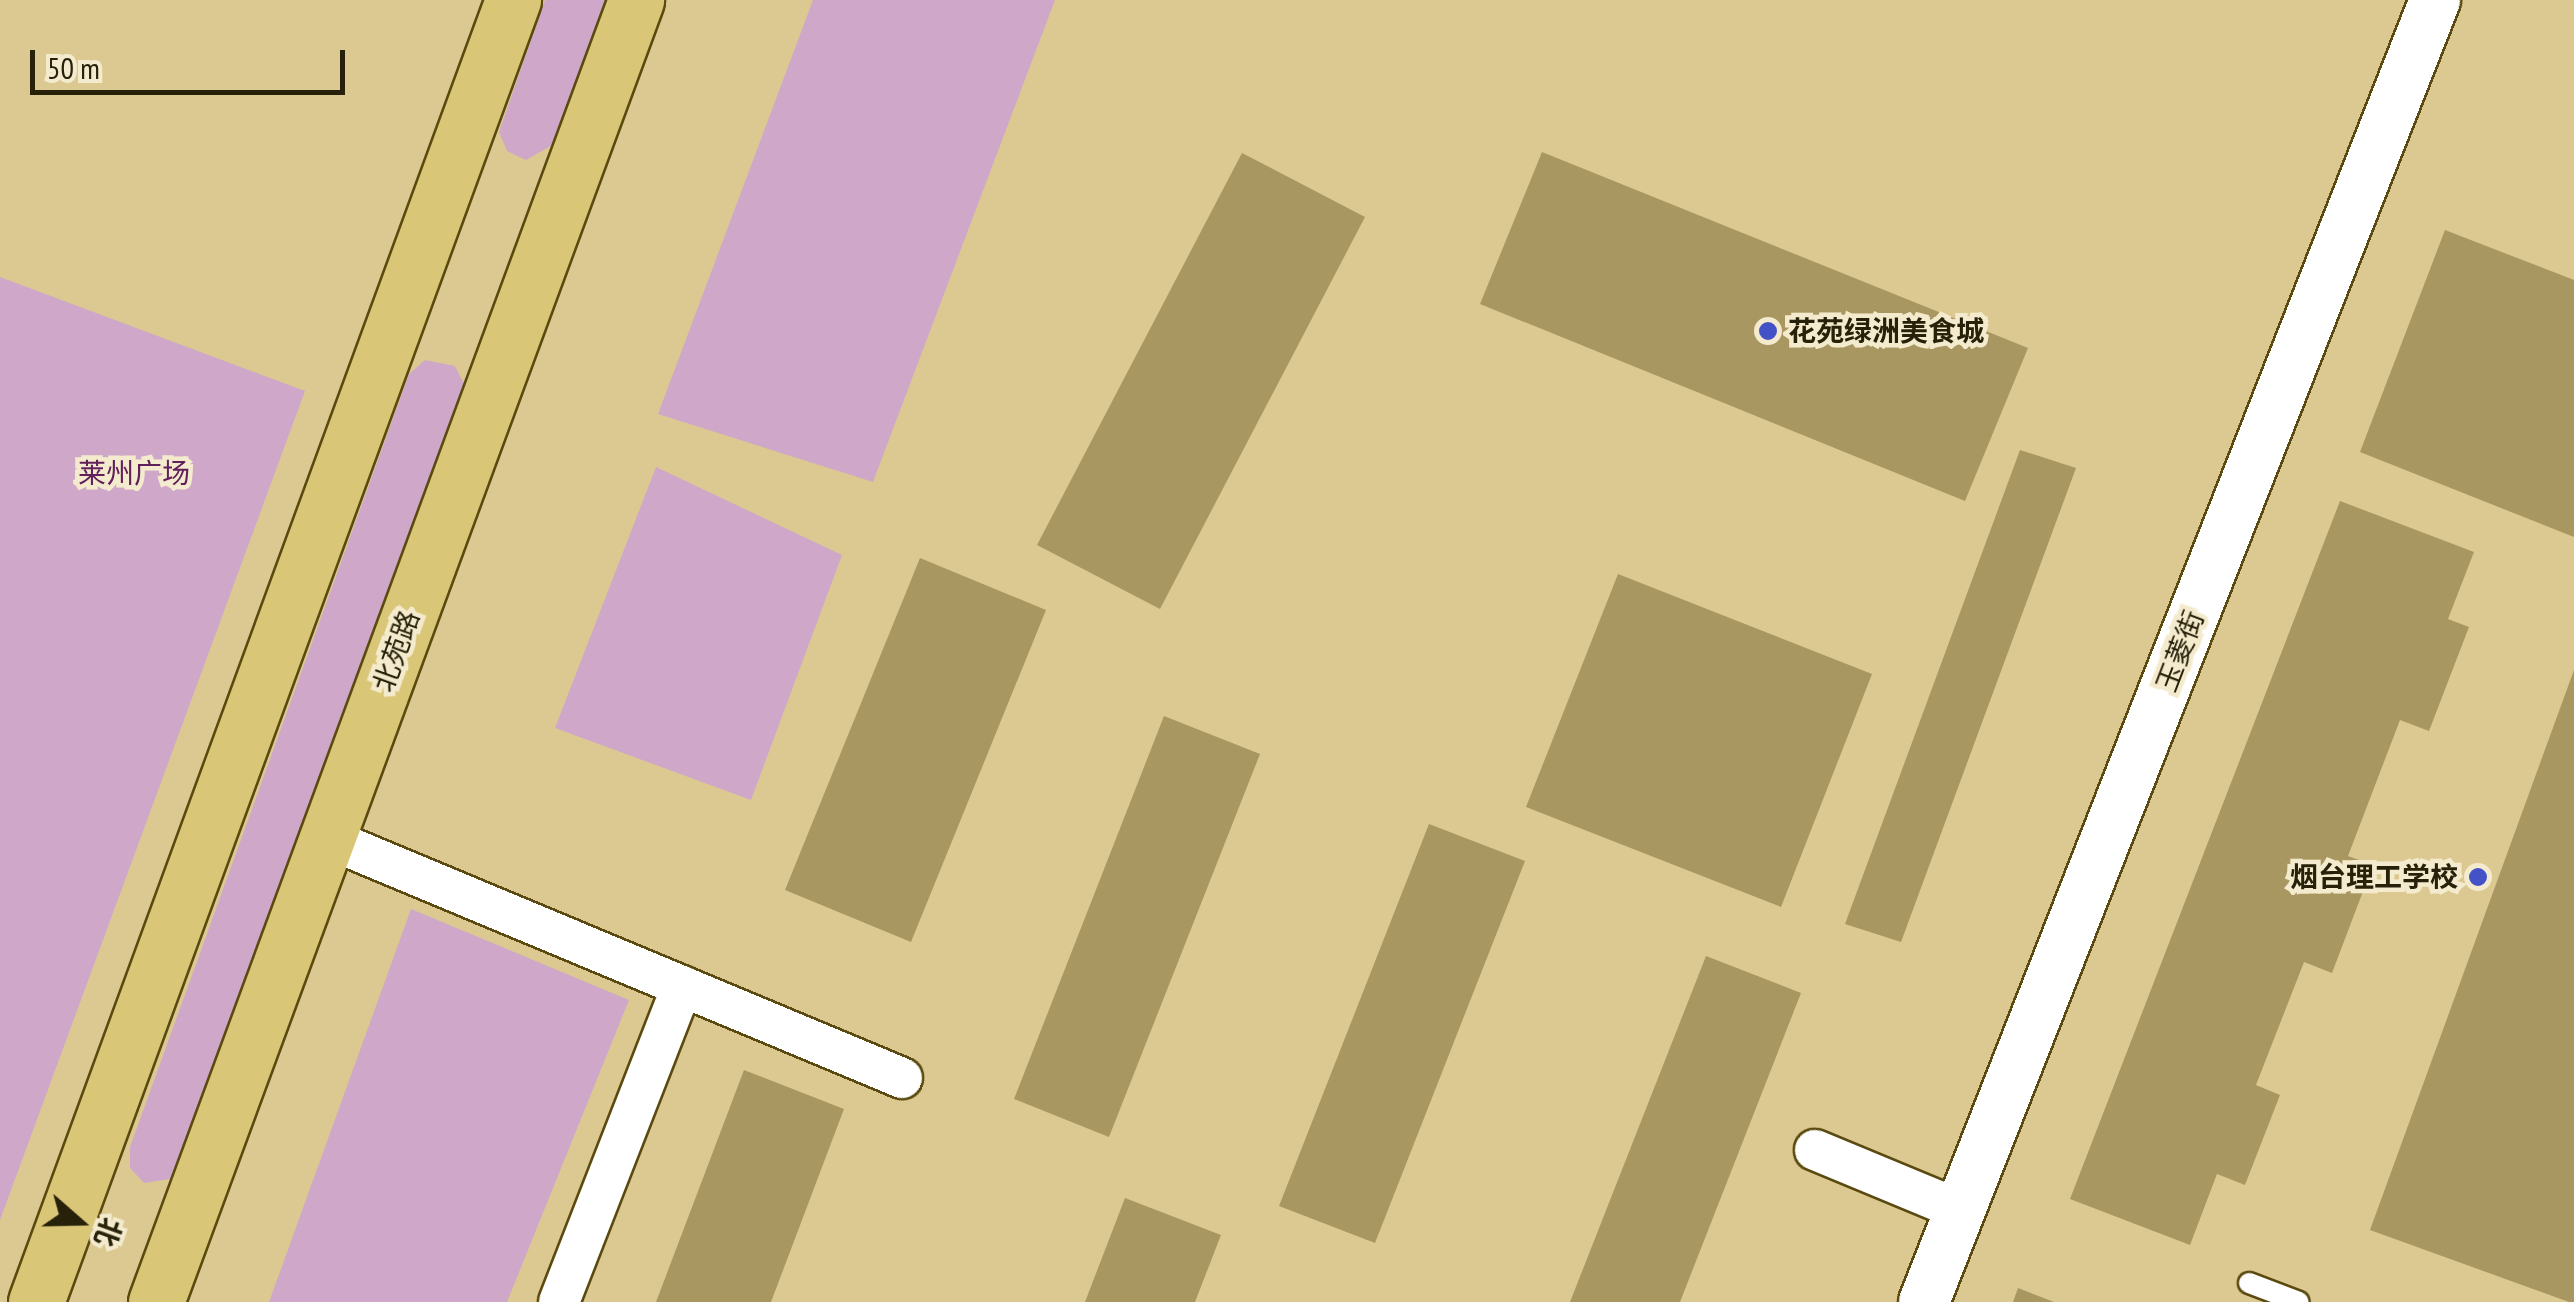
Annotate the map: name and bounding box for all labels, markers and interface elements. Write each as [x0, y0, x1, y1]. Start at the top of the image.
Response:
scale bar [35, 30, 350, 92]
text: 50 m [47, 48, 100, 87]
place label: 花苑绿洲美食城 [1788, 314, 1984, 348]
marker: 花苑绿洲美食城 [1757, 320, 1779, 342]
park label: 莱州广场 [78, 456, 190, 490]
street label: 北苑路 [366, 606, 426, 696]
street label: 玉菱街 [2149, 606, 2211, 696]
place label: 烟台理工学校 [2290, 860, 2458, 894]
marker: 烟台理工学校 [2467, 866, 2489, 888]
north arrow [30, 1172, 130, 1272]
text: 北 [86, 1213, 131, 1252]

